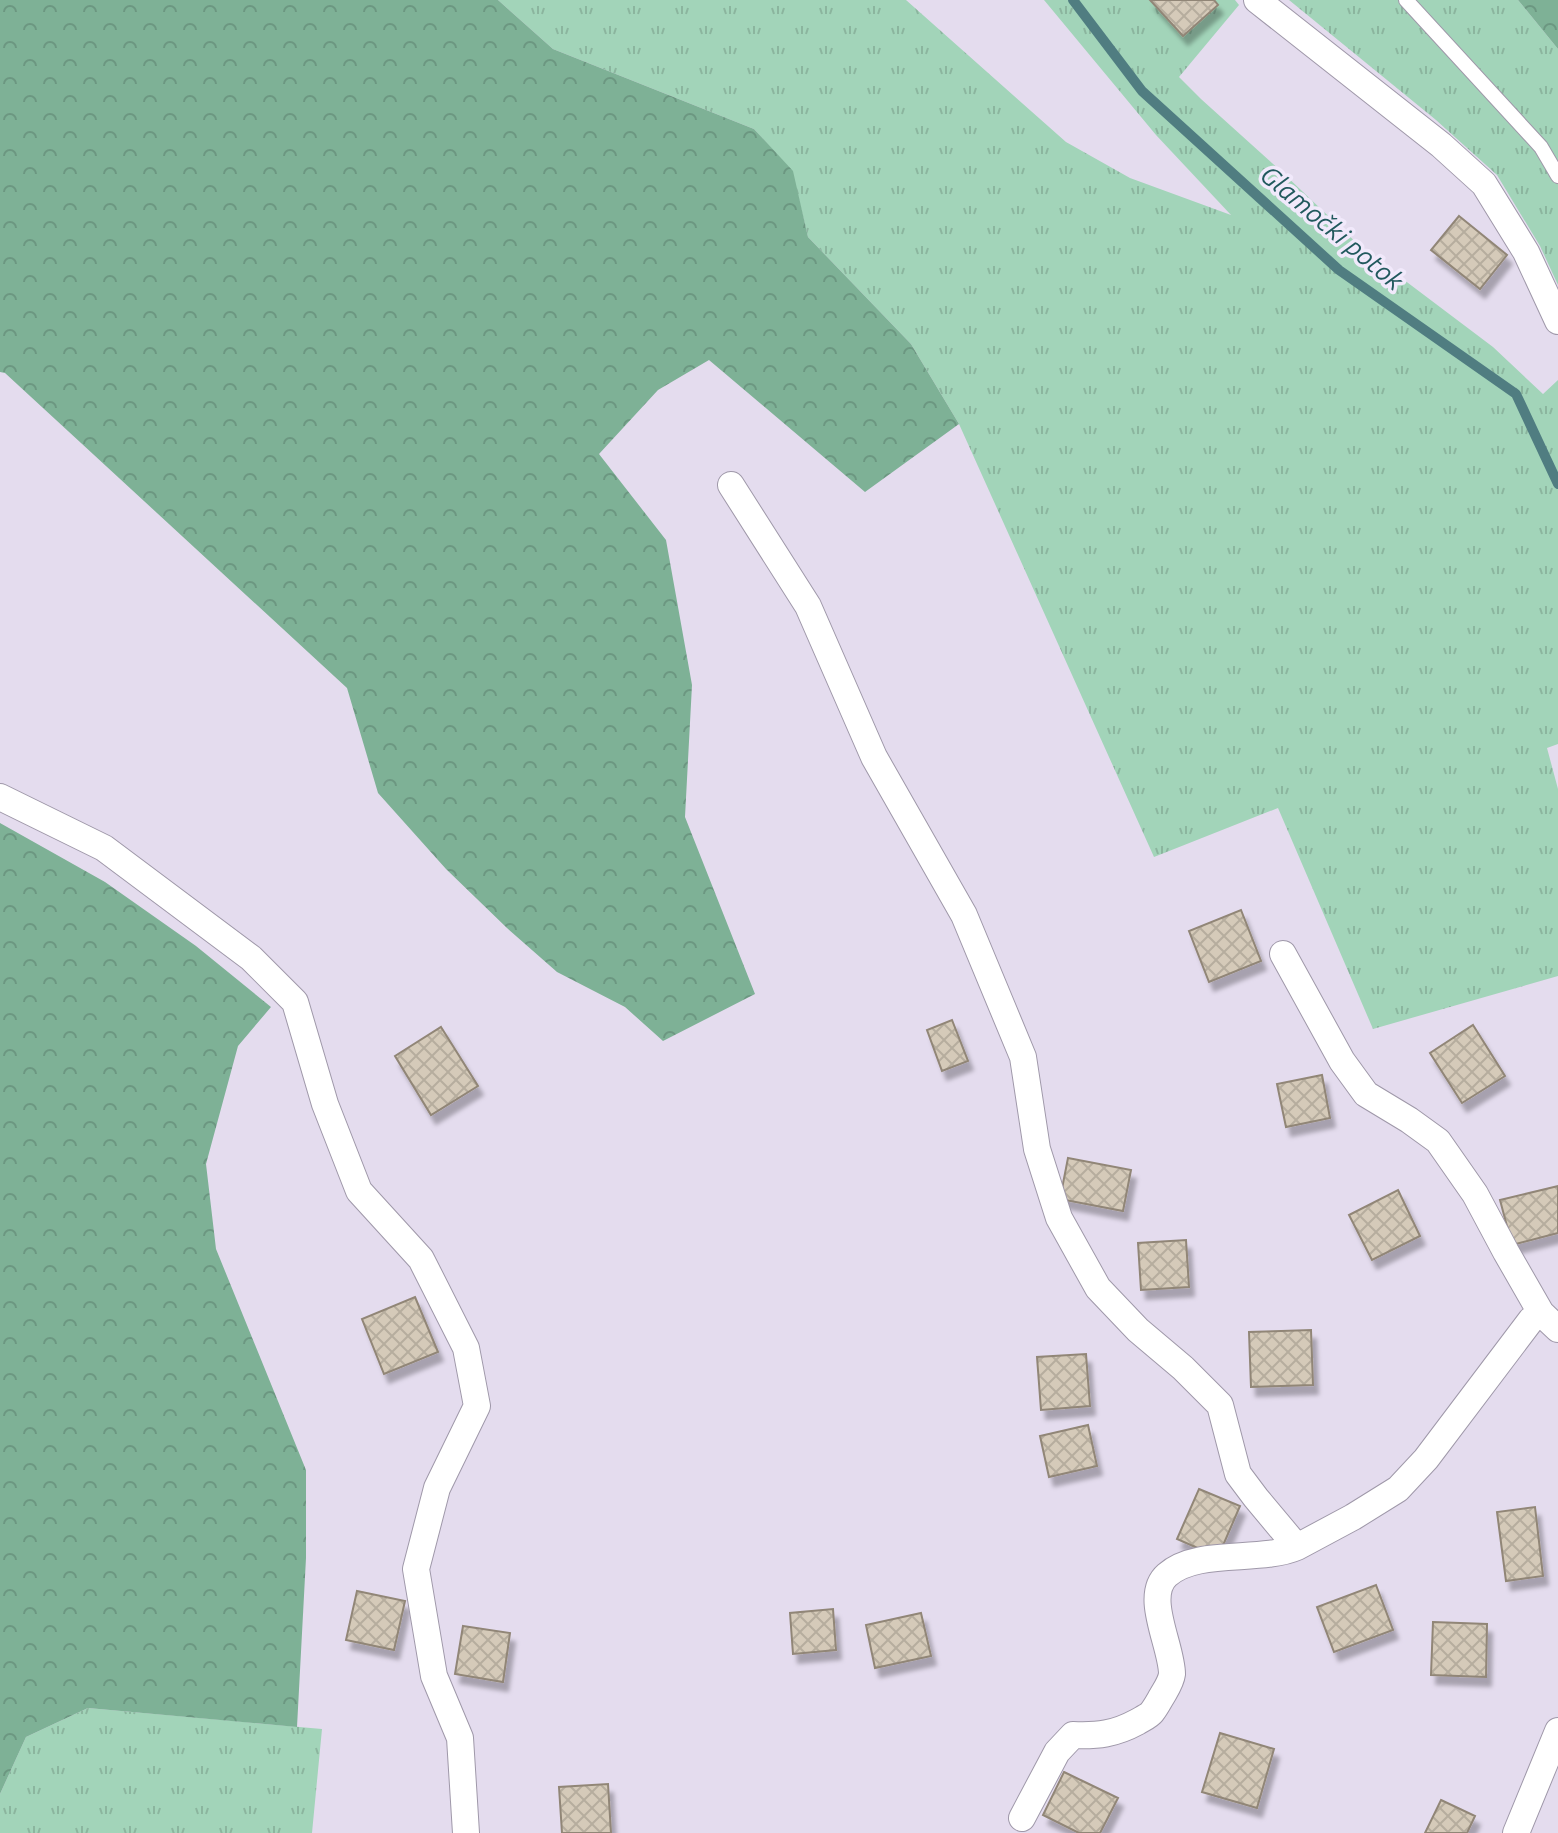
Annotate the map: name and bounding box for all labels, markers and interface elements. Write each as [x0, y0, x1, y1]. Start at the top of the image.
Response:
water label: Glamočki potok [1255, 159, 1410, 296]

